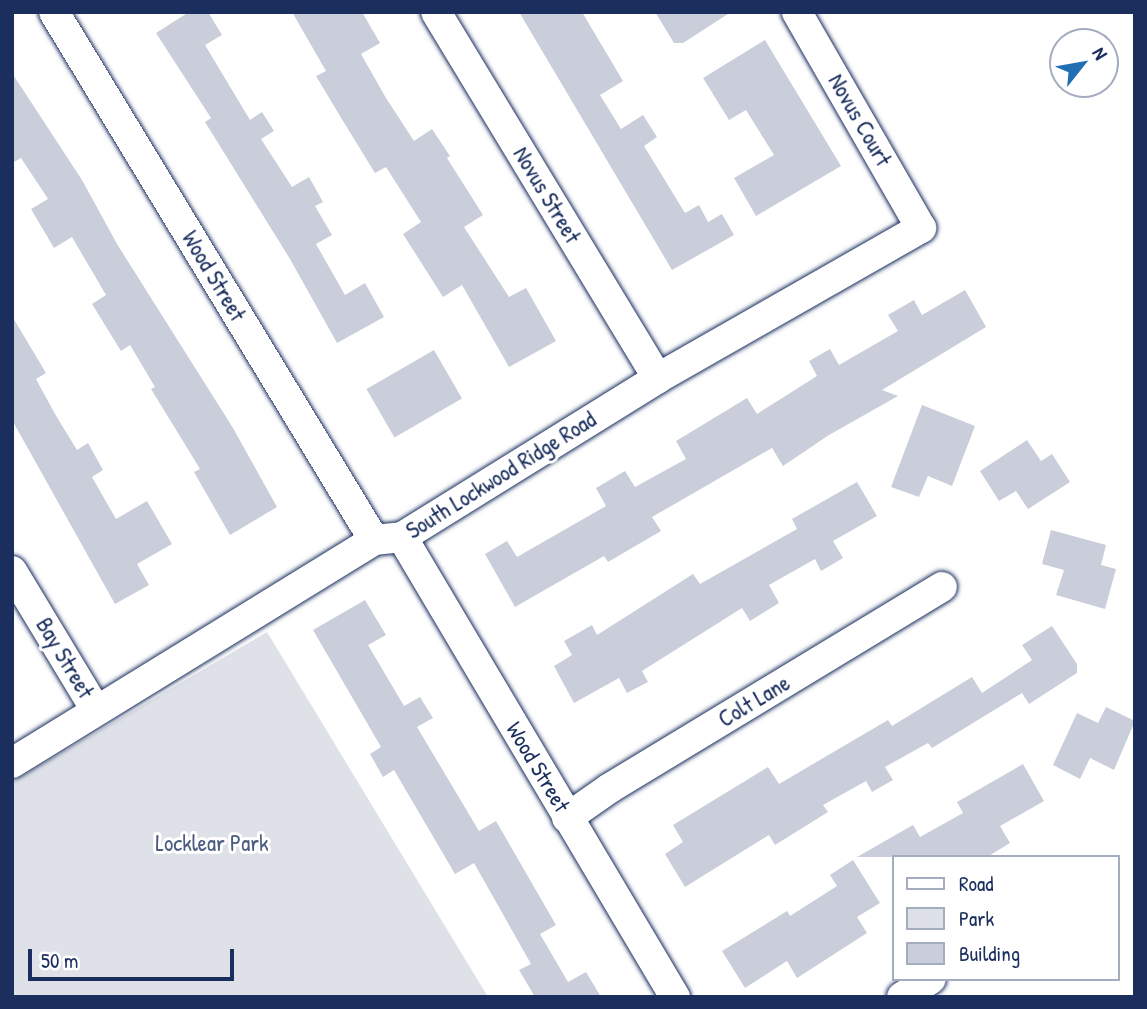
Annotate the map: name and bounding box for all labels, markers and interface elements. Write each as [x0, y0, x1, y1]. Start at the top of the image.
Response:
north arrow [1049, 28, 1119, 98]
text: N [1087, 42, 1114, 64]
street label: Novus Court [823, 69, 897, 171]
street label: Novus Street [507, 142, 587, 248]
street label: Wood Street [176, 226, 252, 326]
street label: South Lockwood Ridge Road [401, 405, 601, 545]
street label: Bay Street [30, 613, 100, 703]
street label: Colt Lane [713, 669, 795, 733]
street label: Wood Street [500, 717, 576, 817]
park label: Locklear Park [155, 829, 269, 857]
legend [892, 855, 1119, 981]
text: Road [959, 869, 993, 898]
text: Park [959, 904, 994, 933]
scale bar [32, 936, 238, 980]
text: Building [959, 939, 1020, 968]
text: 50 m [41, 946, 78, 975]

